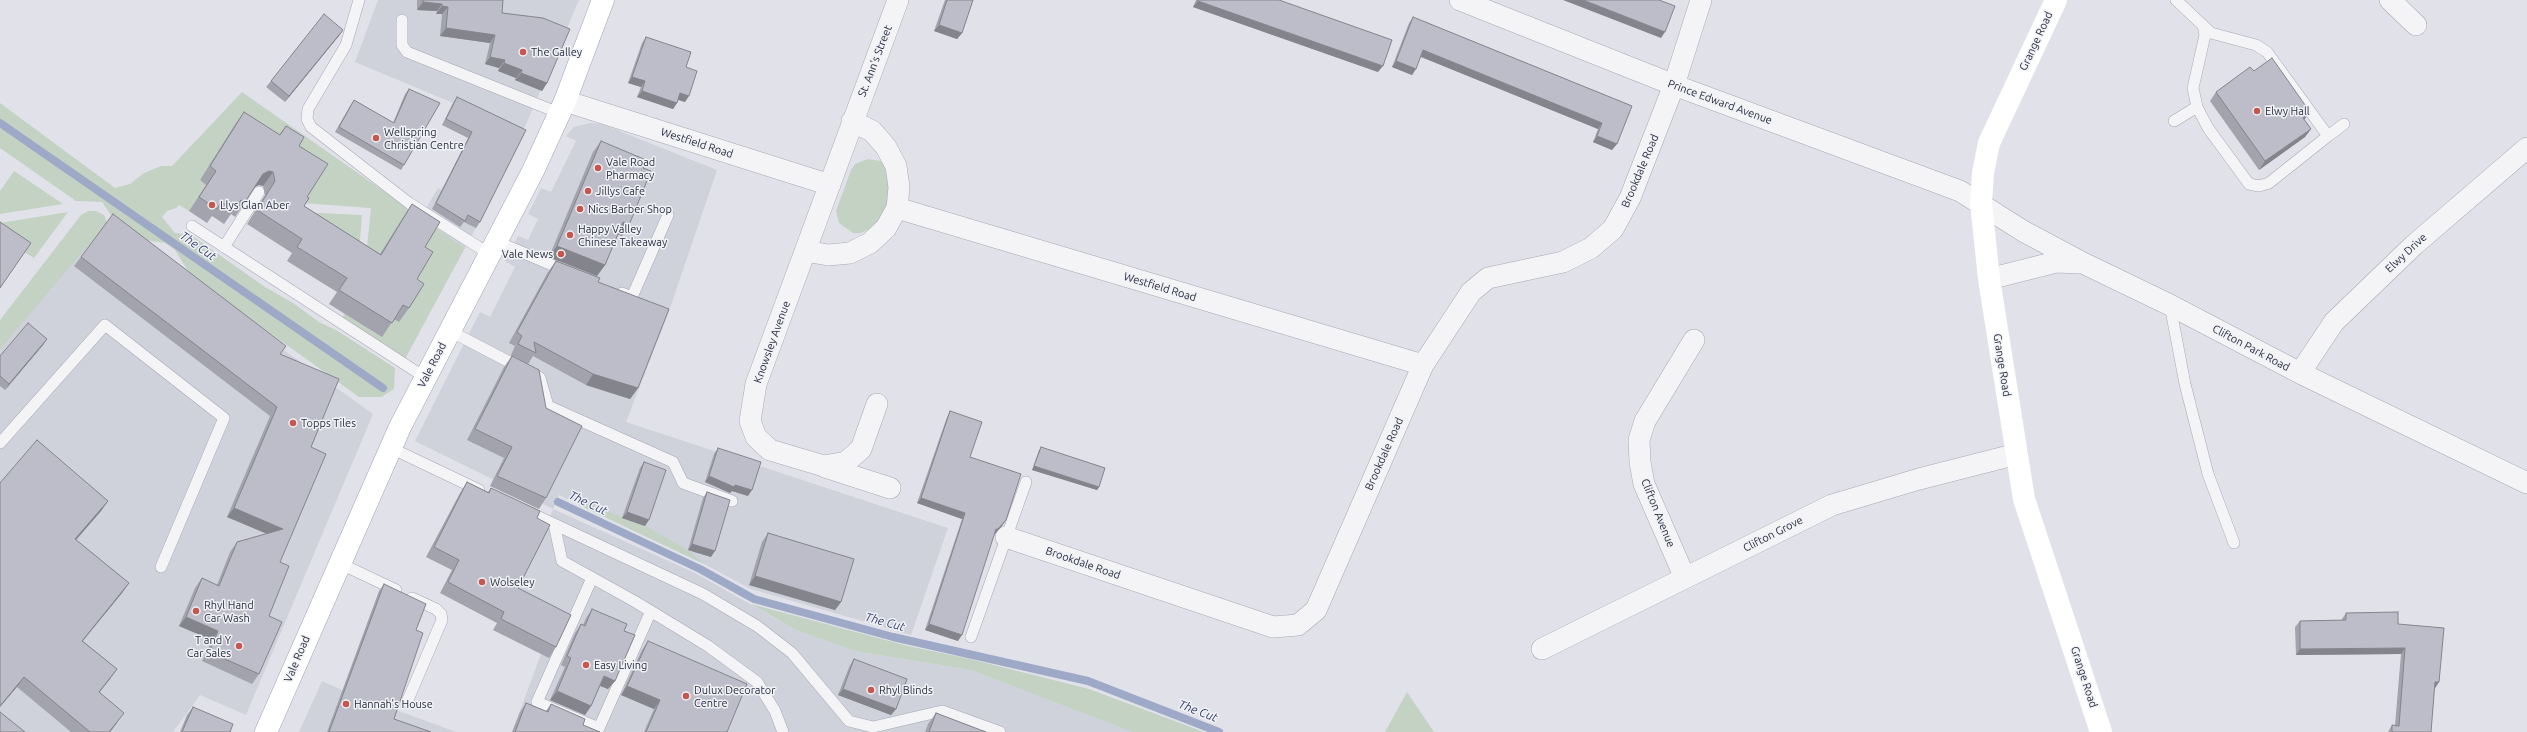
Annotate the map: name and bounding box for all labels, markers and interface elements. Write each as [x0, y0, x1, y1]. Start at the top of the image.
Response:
street label: Grange Road [2017, 9, 2055, 73]
street label: St. Ann's Street [855, 23, 895, 99]
place label: The Galley [531, 45, 582, 59]
marker: The Galley [518, 47, 528, 57]
street label: Prince Edward Avenue [1666, 77, 1774, 127]
place label: Elwy Hall [2265, 104, 2310, 118]
marker: Elwy Hall [2252, 106, 2262, 116]
place label: Wellspring Christian Centre [384, 125, 464, 151]
street label: Westfield Road [659, 125, 735, 161]
street label: Brookdale Road [1619, 132, 1661, 210]
marker: Wellspring Christian Centre [371, 133, 381, 143]
place label: Vale Road Pharmacy [606, 155, 655, 181]
marker: Vale Road Pharmacy [593, 163, 603, 173]
place label: Jillys Cafe [596, 184, 645, 198]
marker: Jillys Cafe [583, 186, 593, 196]
place label: Llys Glan Aber [220, 198, 290, 212]
marker: Llys Glan Aber [207, 200, 217, 210]
place label: Nics Barber Shop [588, 202, 672, 216]
marker: Nics Barber Shop [575, 204, 585, 214]
place label: Happy Valley Chinese Takeaway [578, 222, 667, 248]
water label: The Cut [177, 228, 219, 264]
marker: Happy Valley Chinese Takeaway [565, 230, 575, 240]
street label: Elwy Drive [2383, 231, 2429, 275]
place label: Vale News [502, 247, 553, 261]
marker: Vale News [556, 249, 566, 259]
street label: Westfield Road [1122, 270, 1198, 304]
street label: Knowsley Avenue [751, 299, 793, 385]
street label: Clifton Park Road [2210, 322, 2292, 374]
street label: Grange Road [1991, 333, 2013, 397]
street label: Vale Road [415, 340, 449, 390]
place label: Topps Tiles [301, 416, 356, 430]
street label: Brookdale Road [1362, 416, 1406, 492]
marker: Topps Tiles [288, 418, 298, 428]
street label: Clifton Avenue [1638, 477, 1678, 549]
water label: The Cut [567, 488, 609, 518]
street label: Clifton Grove [1741, 513, 1805, 555]
street label: Brookdale Road [1044, 544, 1122, 582]
place label: Wolseley [490, 575, 534, 589]
marker: Wolseley [477, 577, 487, 587]
place label: Rhyl Hand Car Wash [204, 598, 254, 624]
marker: Rhyl Hand Car Wash [191, 606, 201, 616]
water label: The Cut [863, 610, 907, 634]
place label: T and Y Car Sales [187, 633, 231, 659]
street label: Vale Road [281, 634, 313, 684]
marker: T and Y Car Sales [234, 641, 244, 651]
street label: Grange Road [2068, 645, 2100, 709]
place label: Easy Living [594, 658, 647, 672]
marker: Easy Living [581, 660, 591, 670]
place label: Dulux Decorator Centre [694, 683, 775, 709]
place label: Rhyl Blinds [879, 683, 933, 697]
marker: Rhyl Blinds [866, 685, 876, 695]
marker: Dulux Decorator Centre [681, 691, 691, 701]
place label: Hannah's House [354, 697, 433, 711]
water label: The Cut [1176, 697, 1220, 725]
marker: Hannah's House [341, 699, 351, 709]

